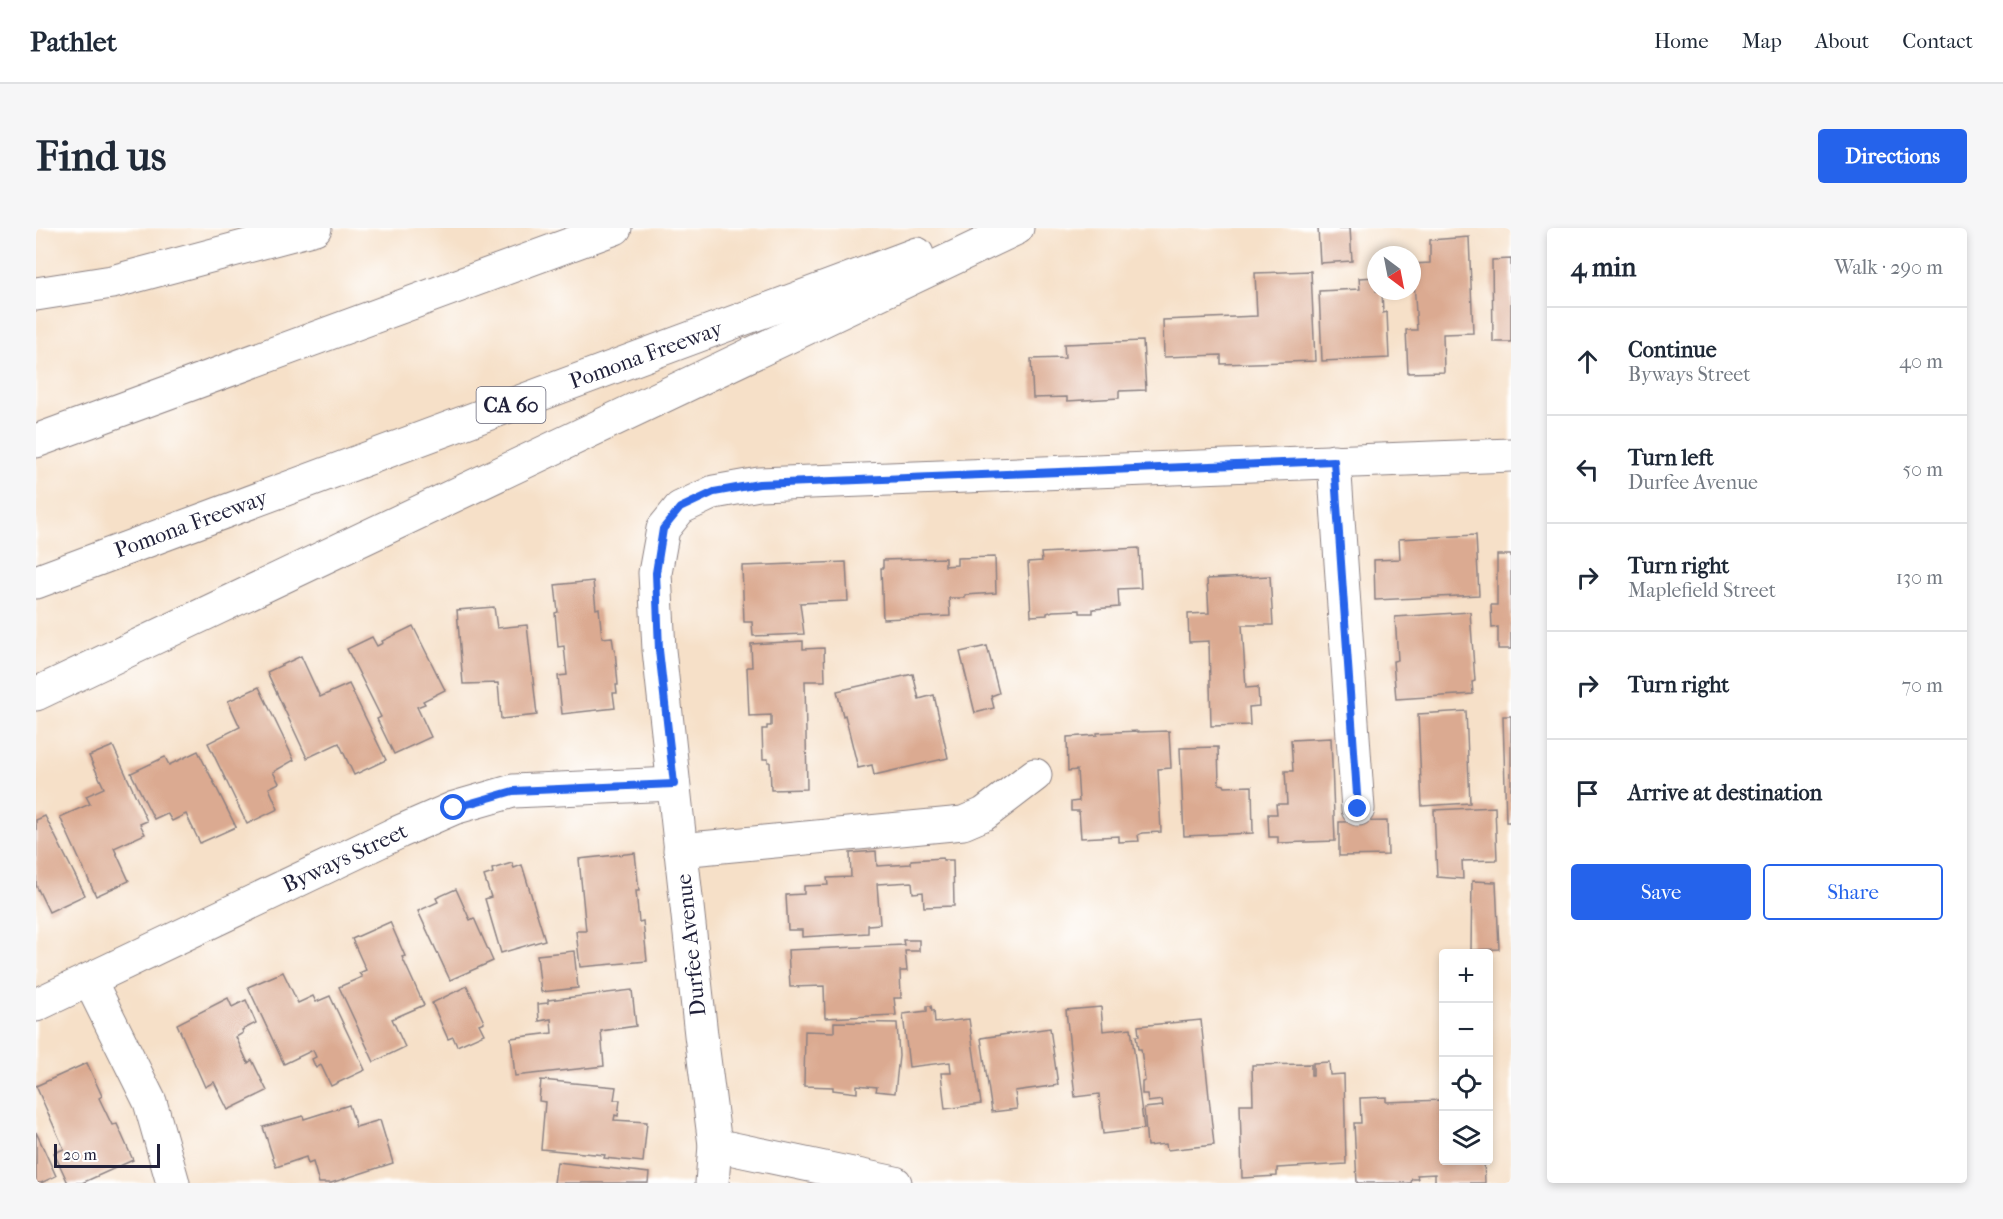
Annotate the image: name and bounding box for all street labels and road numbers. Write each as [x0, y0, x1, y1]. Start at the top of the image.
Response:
street label: Pomona Freeway [566, 315, 727, 395]
road number: CA 60 [476, 387, 546, 423]
street label: Pomona Freeway [111, 484, 272, 564]
street label: Byways Street [279, 818, 412, 898]
street label: Durfee Avenue [671, 872, 711, 1017]

